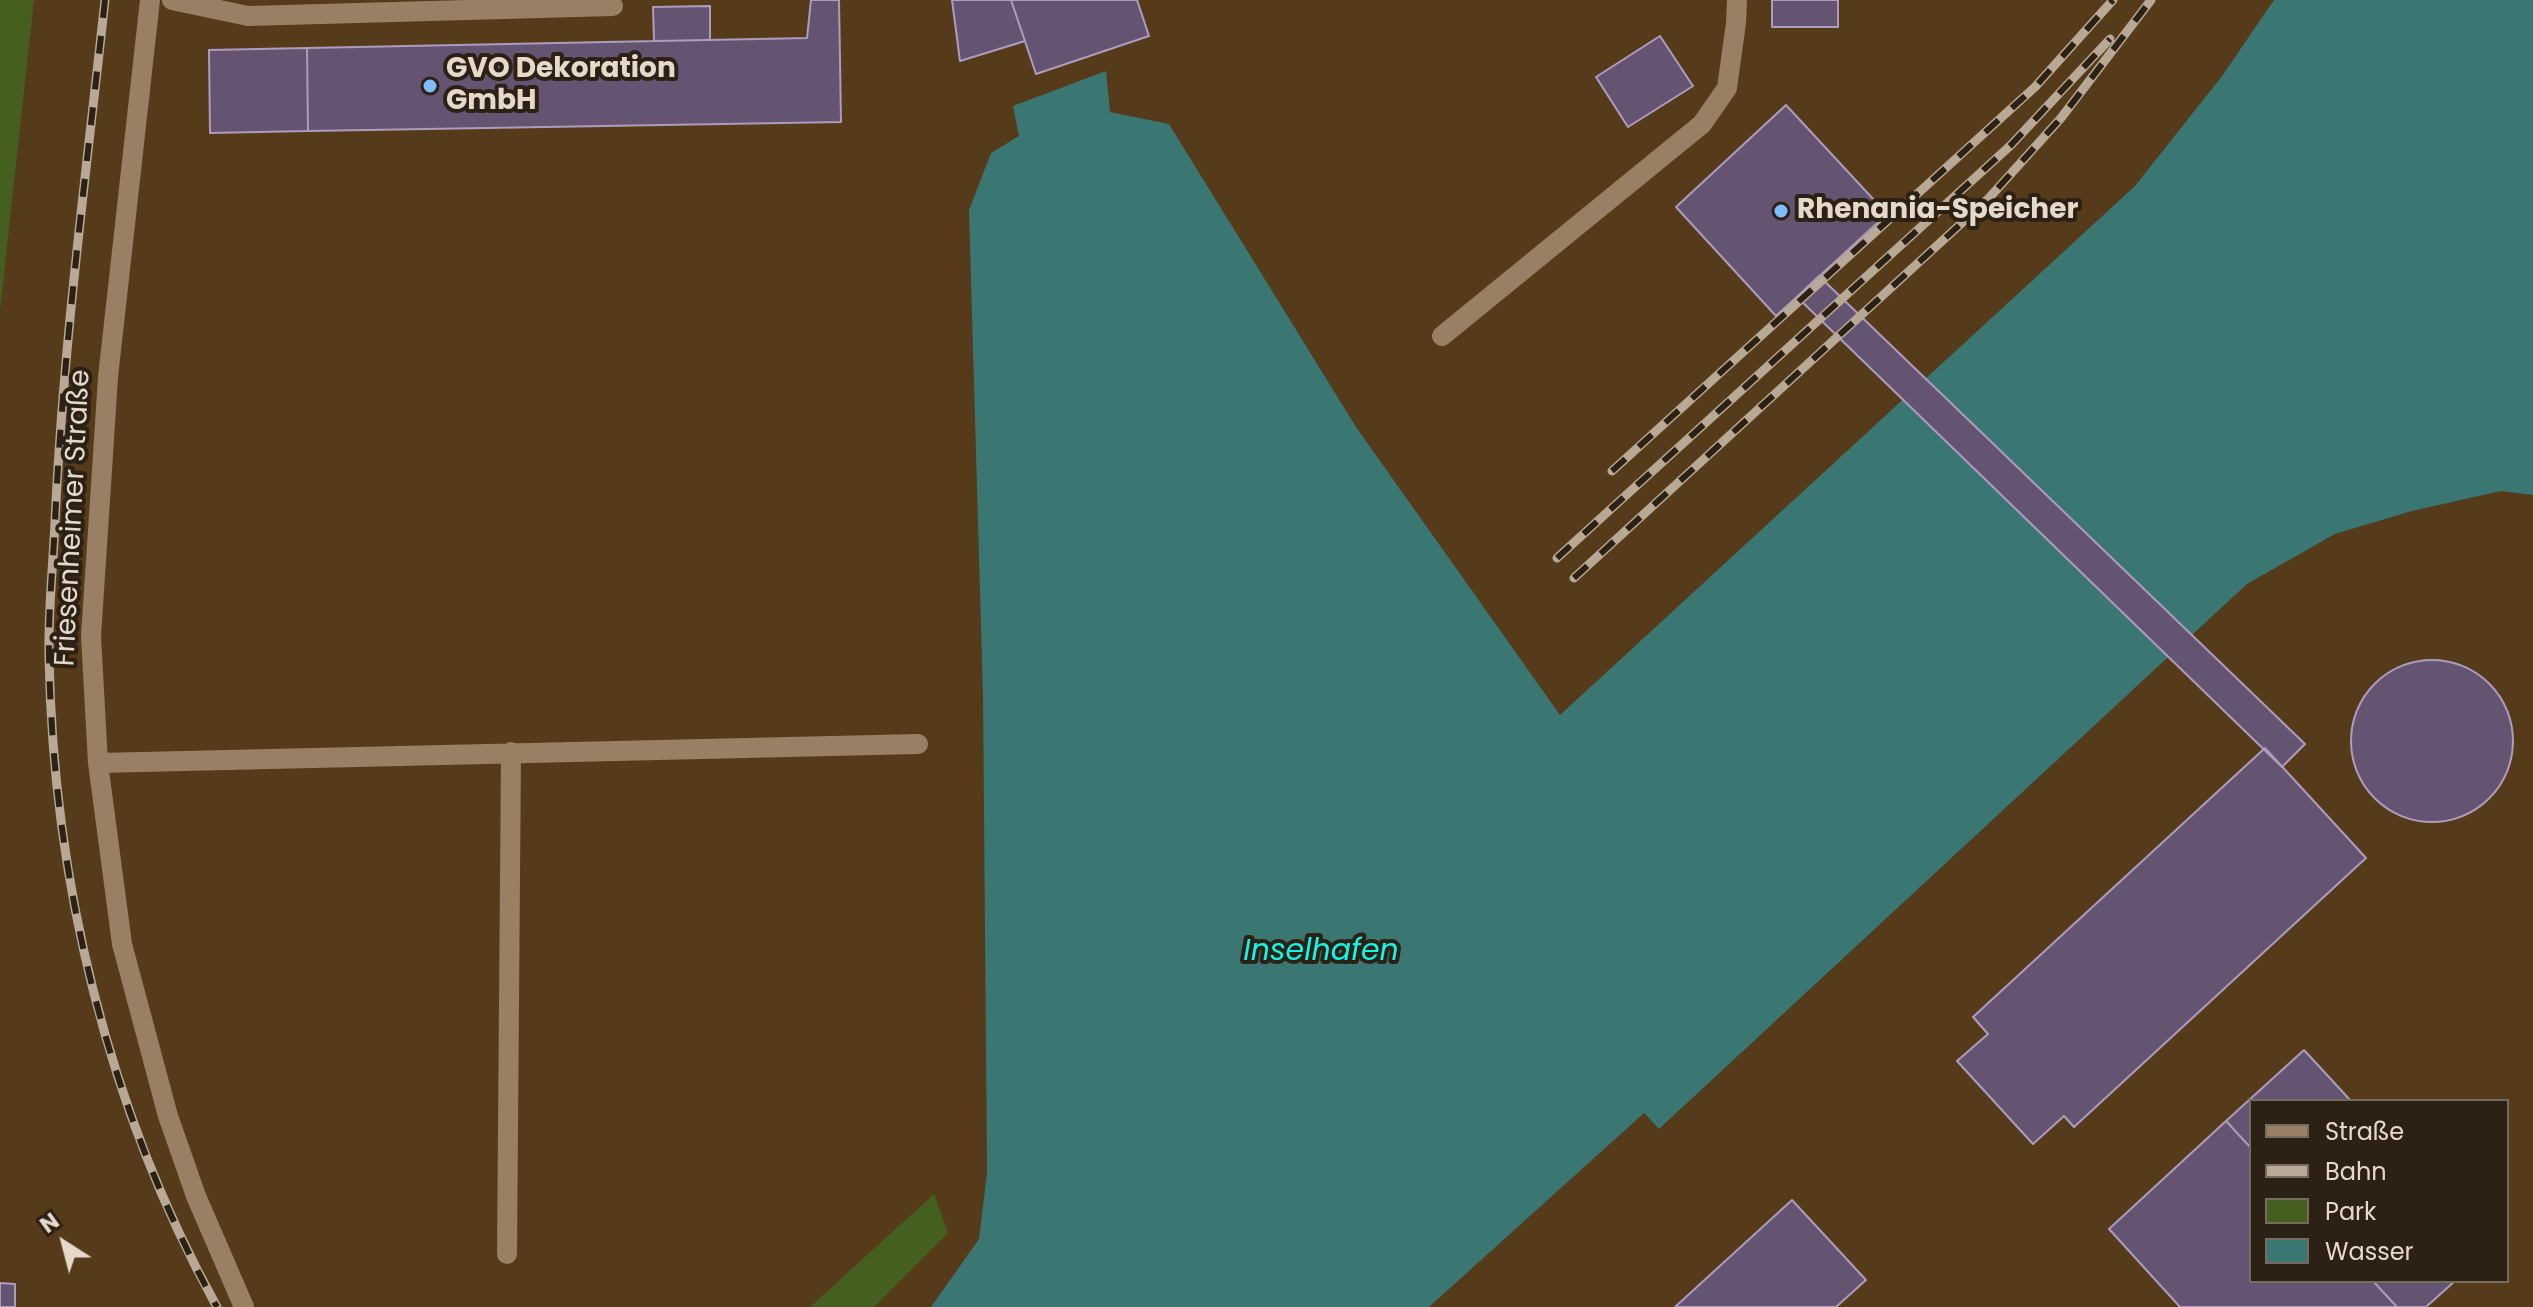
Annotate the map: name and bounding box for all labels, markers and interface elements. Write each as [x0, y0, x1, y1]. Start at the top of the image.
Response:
place label: GVO Dekoration GmbH [446, 53, 676, 119]
marker: GVO Dekoration GmbH [421, 77, 439, 95]
place label: Rhenania-Speicher [1797, 194, 2078, 228]
marker: Rhenania-Speicher [1772, 202, 1790, 220]
street label: Friesenheimer Straße [49, 369, 99, 667]
water label: Inselhafen [1243, 934, 1399, 970]
legend [2249, 1099, 2509, 1283]
text: Straße [2325, 1115, 2404, 1148]
text: Bahn [2325, 1155, 2387, 1188]
text: Park [2325, 1195, 2376, 1228]
north arrow [24, 1203, 104, 1283]
text: N [34, 1206, 65, 1241]
text: Wasser [2325, 1235, 2414, 1268]

